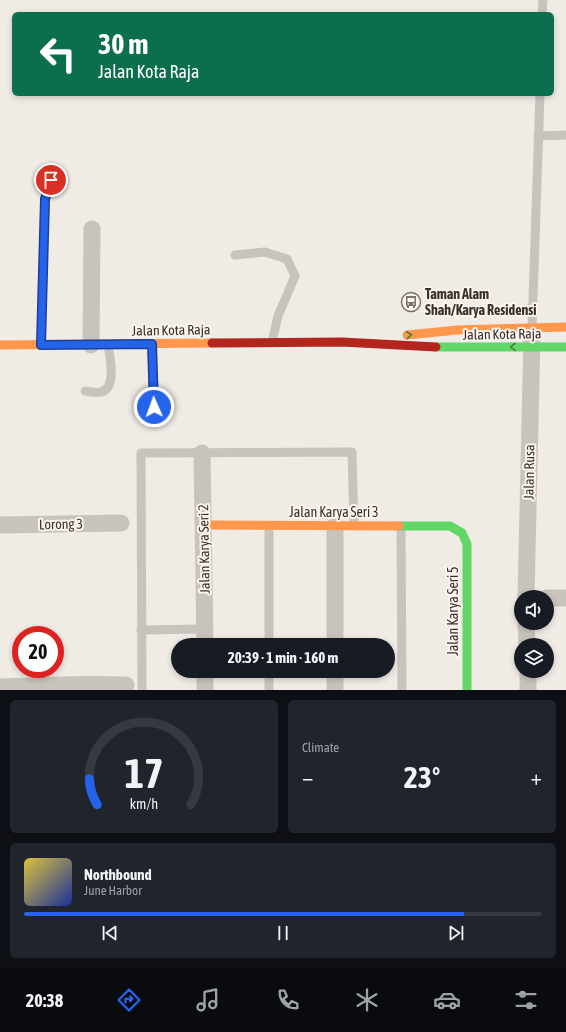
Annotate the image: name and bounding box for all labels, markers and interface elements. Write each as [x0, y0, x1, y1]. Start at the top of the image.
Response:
icon: left [32, 28, 84, 80]
text: 30 m [98, 28, 148, 60]
text: Jalan Kota Raja [98, 61, 199, 82]
pin [34, 163, 68, 197]
icon: arrive [40, 169, 62, 191]
place label: Taman Alam Shah/Karya Residensi [425, 286, 536, 318]
bus stop icon: Taman Alam Shah/Karya Residensi [400, 291, 422, 313]
street label: Jalan Kota Raja [131, 321, 211, 339]
street label: Jalan Kota Raja [462, 325, 542, 343]
one-way arrow [406, 330, 412, 339]
one-way arrow [510, 343, 516, 351]
position arrow [133, 386, 175, 428]
street label: Jalan Rusa [521, 444, 537, 500]
street label: Jalan Karya Seri 2 [195, 504, 213, 594]
street label: Jalan Karya Seri 3 [289, 504, 379, 520]
street label: Lorong 3 [39, 516, 83, 532]
street label: Jalan Karya Seri 5 [445, 566, 461, 656]
map controls [514, 590, 554, 678]
button: sound [514, 590, 554, 630]
speed limit sign: 20 [12, 626, 64, 678]
button: layers [514, 638, 554, 678]
text: 20:39 · 1 min · 160 m [228, 649, 338, 666]
text: Climate [302, 740, 339, 755]
text: 17 [124, 748, 164, 796]
text: 23° [404, 760, 440, 794]
text: − [302, 764, 313, 790]
text: + [531, 764, 542, 790]
text: km/h [130, 795, 158, 811]
text: Northbound [84, 866, 152, 883]
text: June Harbor [84, 883, 142, 898]
icon: previous [99, 922, 121, 944]
icon: pause [272, 922, 294, 944]
icon: next [445, 922, 467, 944]
icon: directions [115, 986, 143, 1014]
icon: music [194, 986, 222, 1014]
icon: phone [274, 986, 302, 1014]
icon: climate [353, 986, 381, 1014]
icon: car [433, 986, 461, 1014]
icon: filters [512, 986, 540, 1014]
text: 20:38 [26, 990, 63, 1011]

